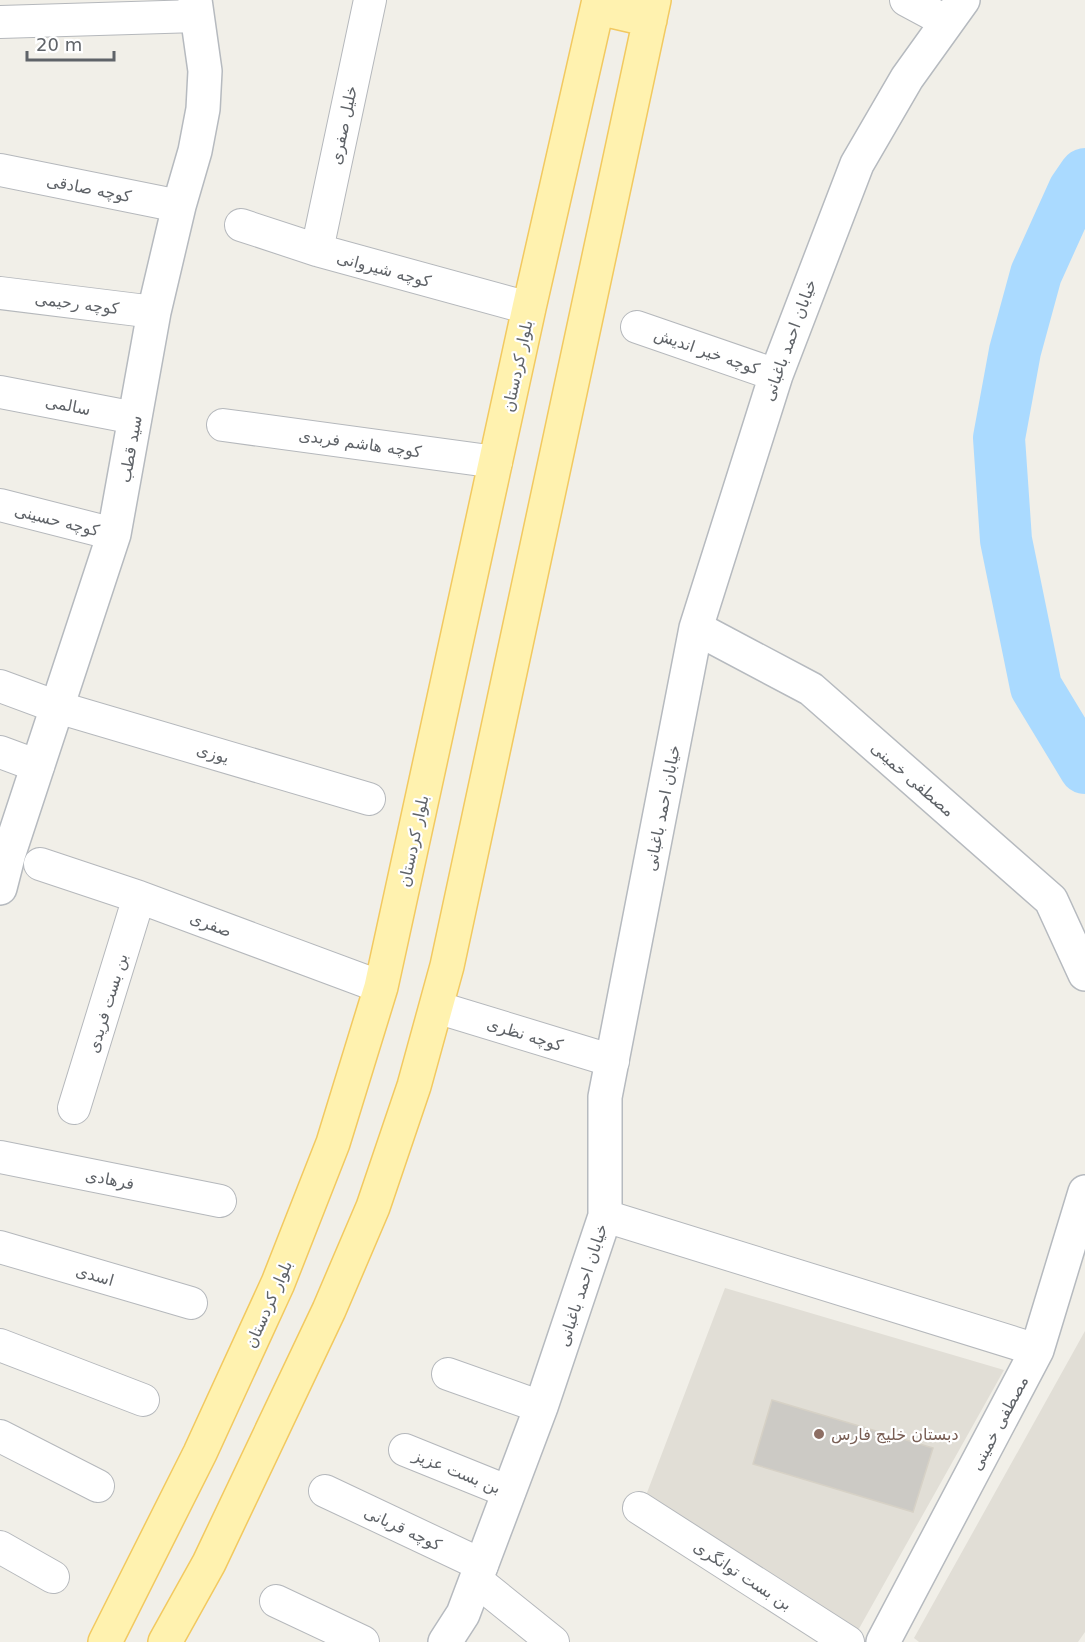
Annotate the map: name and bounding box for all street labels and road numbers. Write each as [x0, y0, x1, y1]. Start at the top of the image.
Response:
street label: خلیل صفری [326, 84, 362, 167]
street label: کوچه صادقی [45, 171, 133, 207]
street label: کوچه شیروانی [335, 248, 433, 292]
street label: خیابان احمد باغبانی [759, 277, 820, 404]
street label: کوچه رحیمی [34, 289, 120, 319]
street label: بلوار کردستان [498, 318, 538, 414]
street label: کوچه خیر اندیش [651, 325, 762, 379]
street label: سالمی [44, 392, 92, 419]
street label: سید قطب [115, 414, 146, 484]
street label: کوچه هاشم فربدی [297, 425, 423, 463]
street label: کوچه حسینی [12, 501, 102, 541]
street label: مصطفی خمینی [867, 738, 958, 821]
street label: یوزی [194, 740, 231, 768]
street label: خیابان احمد باغبانی [641, 743, 684, 873]
street label: بلوار کردستان [394, 793, 434, 889]
street label: صفری [187, 908, 234, 942]
street label: بن بست فریدی [83, 951, 133, 1056]
street label: کوچه نظری [484, 1014, 565, 1056]
street label: فرهادی [84, 1165, 136, 1195]
street label: خیابان احمد باغبانی [554, 1221, 611, 1349]
street label: بلوار کردستان [241, 1258, 297, 1351]
street label: اسدی [74, 1261, 116, 1290]
street label: مصطفی خمینی [967, 1373, 1032, 1474]
street label: بن بست عزیز [409, 1445, 503, 1499]
street label: کوچه قربانی [361, 1502, 445, 1556]
street label: بن بست توانگری [690, 1537, 795, 1615]

